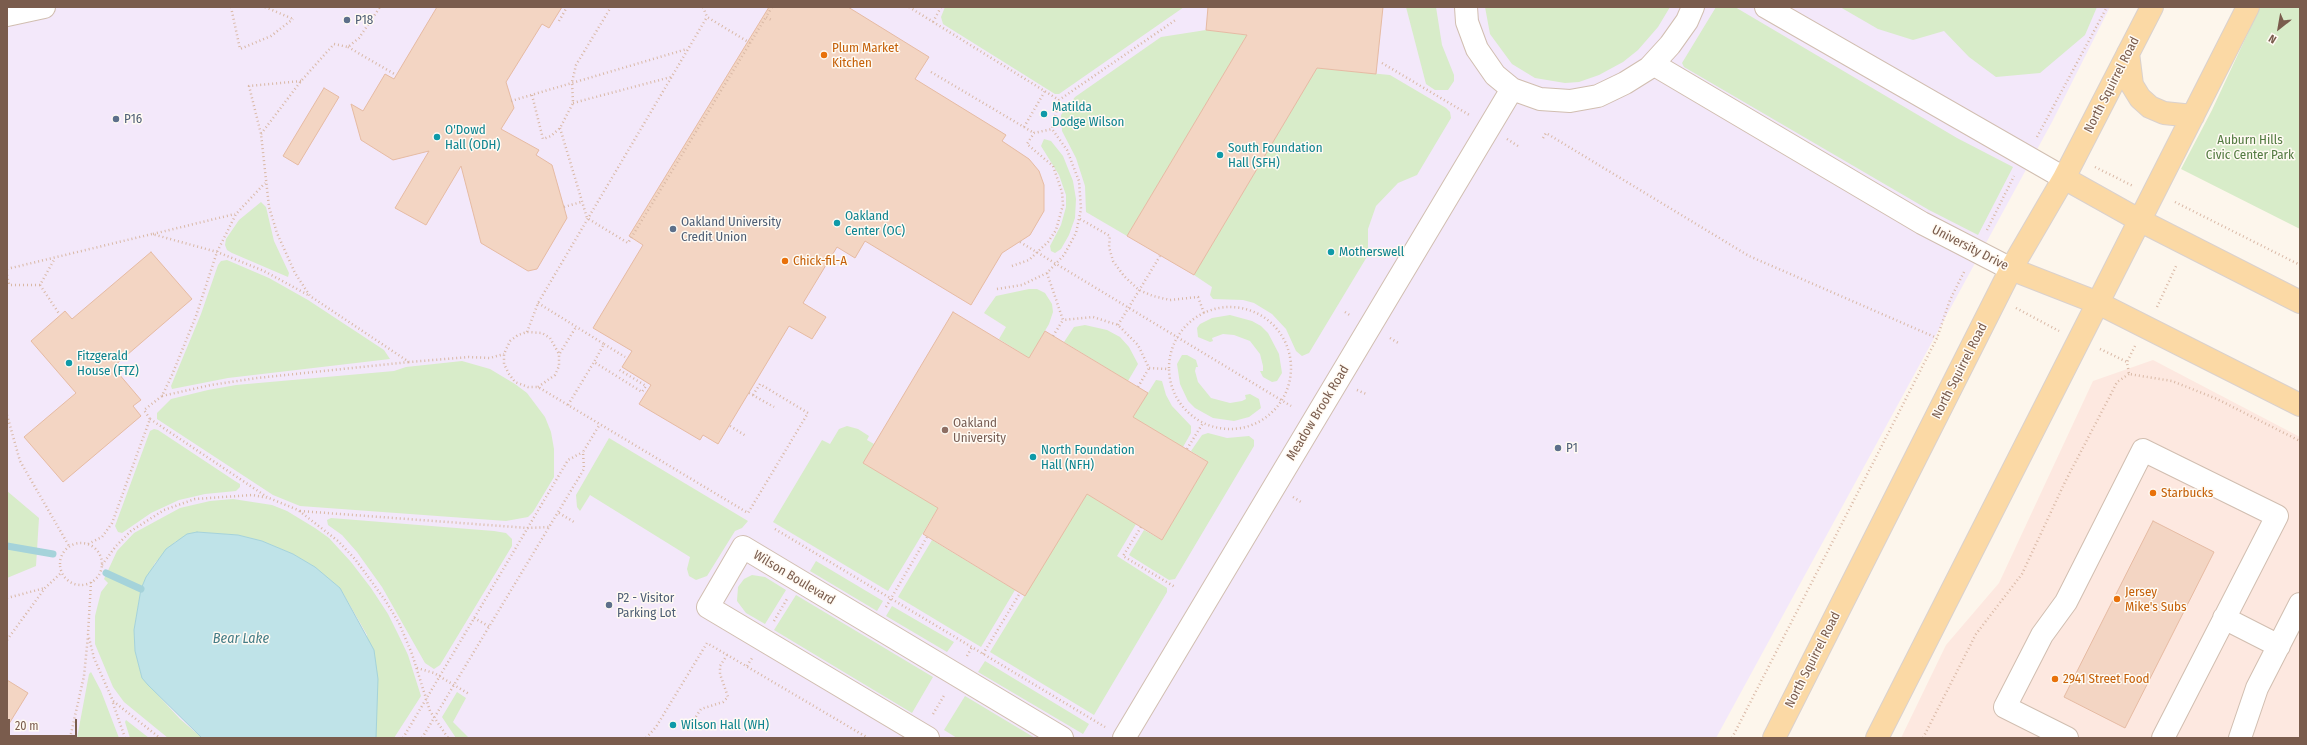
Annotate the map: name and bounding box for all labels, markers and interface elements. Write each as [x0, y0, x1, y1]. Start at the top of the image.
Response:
north arrow [2259, 8, 2299, 48]
place label: P18 [355, 12, 373, 28]
marker: P18 [342, 15, 352, 25]
text: N [2266, 31, 2279, 46]
street label: North Squirrel Road [2081, 34, 2143, 136]
place label: Plum Market Kitchen [832, 40, 899, 71]
marker: Plum Market Kitchen [819, 50, 829, 60]
place label: Matilda Dodge Wilson [1052, 99, 1124, 130]
marker: Matilda Dodge Wilson [1039, 109, 1049, 119]
place label: P16 [124, 111, 142, 127]
marker: P16 [111, 114, 121, 124]
place label: O'Dowd Hall (ODH) [445, 122, 500, 153]
marker: O'Dowd Hall (ODH) [432, 132, 442, 142]
park label: Auburn Hills Civic Center Park [2206, 132, 2294, 163]
place label: South Foundation Hall (SFH) [1228, 140, 1323, 171]
marker: South Foundation Hall (SFH) [1215, 150, 1225, 160]
place label: Oakland Center (OC) [845, 208, 905, 239]
place label: Oakland University Credit Union [681, 214, 781, 245]
marker: Oakland Center (OC) [832, 218, 842, 228]
street label: University Drive [1929, 222, 2011, 274]
marker: Oakland University Credit Union [668, 224, 678, 234]
place label: Motherswell [1339, 244, 1404, 260]
marker: Motherswell [1326, 247, 1336, 257]
place label: Chick-fil-A [793, 253, 847, 269]
marker: Chick-fil-A [780, 256, 790, 266]
street label: North Squirrel Road [1929, 320, 1991, 422]
place label: Fitzgerald House (FTZ) [77, 348, 139, 379]
marker: Fitzgerald House (FTZ) [64, 358, 74, 368]
street label: Meadow Brook Road [1283, 363, 1353, 463]
place label: Oakland University [953, 415, 1006, 446]
marker: Oakland University [940, 425, 950, 435]
place label: P1 [1566, 440, 1578, 456]
place label: North Foundation Hall (NFH) [1041, 442, 1135, 473]
marker: P1 [1553, 443, 1563, 453]
marker: North Foundation Hall (NFH) [1028, 452, 1038, 462]
place label: Starbucks [2161, 485, 2213, 501]
marker: Starbucks [2148, 488, 2158, 498]
street label: Wilson Boulevard [750, 548, 838, 608]
place label: Jersey Mike's Subs [2125, 584, 2187, 615]
place label: P2 - Visitor Parking Lot [617, 590, 676, 621]
marker: Jersey Mike's Subs [2112, 594, 2122, 604]
marker: P2 - Visitor Parking Lot [604, 600, 614, 610]
street label: North Squirrel Road [1782, 609, 1844, 711]
water label: Bear Lake [213, 631, 269, 647]
place label: 2941 Street Food [2063, 671, 2149, 687]
marker: 2941 Street Food [2050, 674, 2060, 684]
scale bar [10, 711, 79, 737]
place label: Wilson Hall (WH) [681, 717, 769, 733]
text: 20 m [15, 719, 39, 733]
marker: Wilson Hall (WH) [668, 720, 678, 730]

